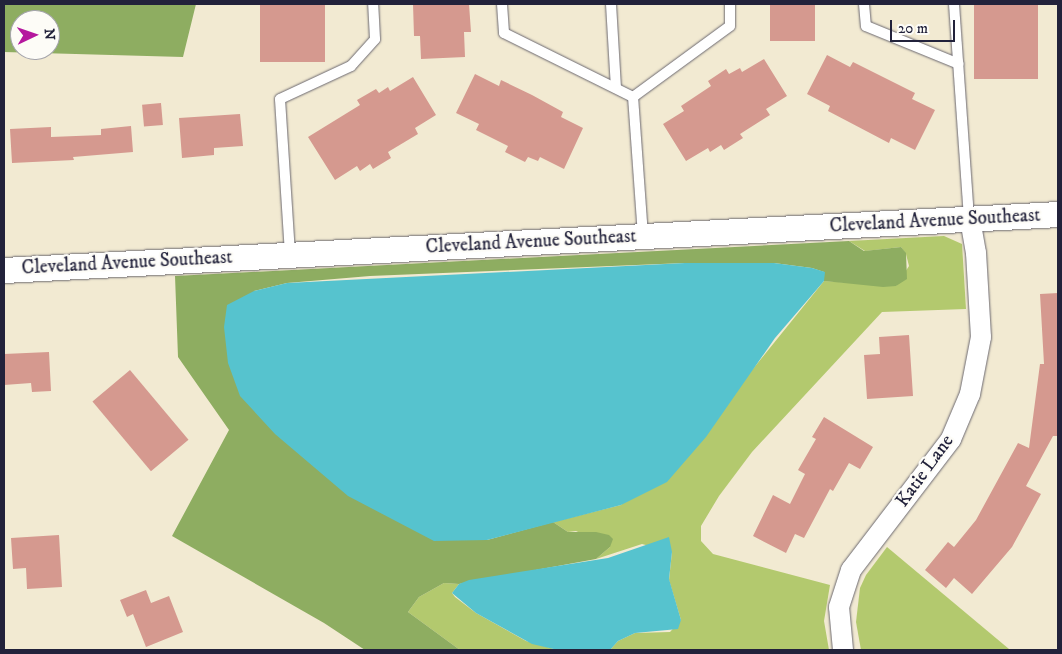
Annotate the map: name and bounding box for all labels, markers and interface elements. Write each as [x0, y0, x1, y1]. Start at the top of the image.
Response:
north arrow [10, 10, 60, 60]
scale bar [892, 10, 957, 42]
text: 20 m [898, 19, 928, 38]
text: N [40, 28, 58, 40]
street label: Cleveland Avenue Southeast [829, 204, 1041, 238]
street label: Cleveland Avenue Southeast [425, 225, 637, 259]
street label: Cleveland Avenue Southeast [21, 246, 233, 280]
street label: Katie Lane [891, 430, 959, 512]

